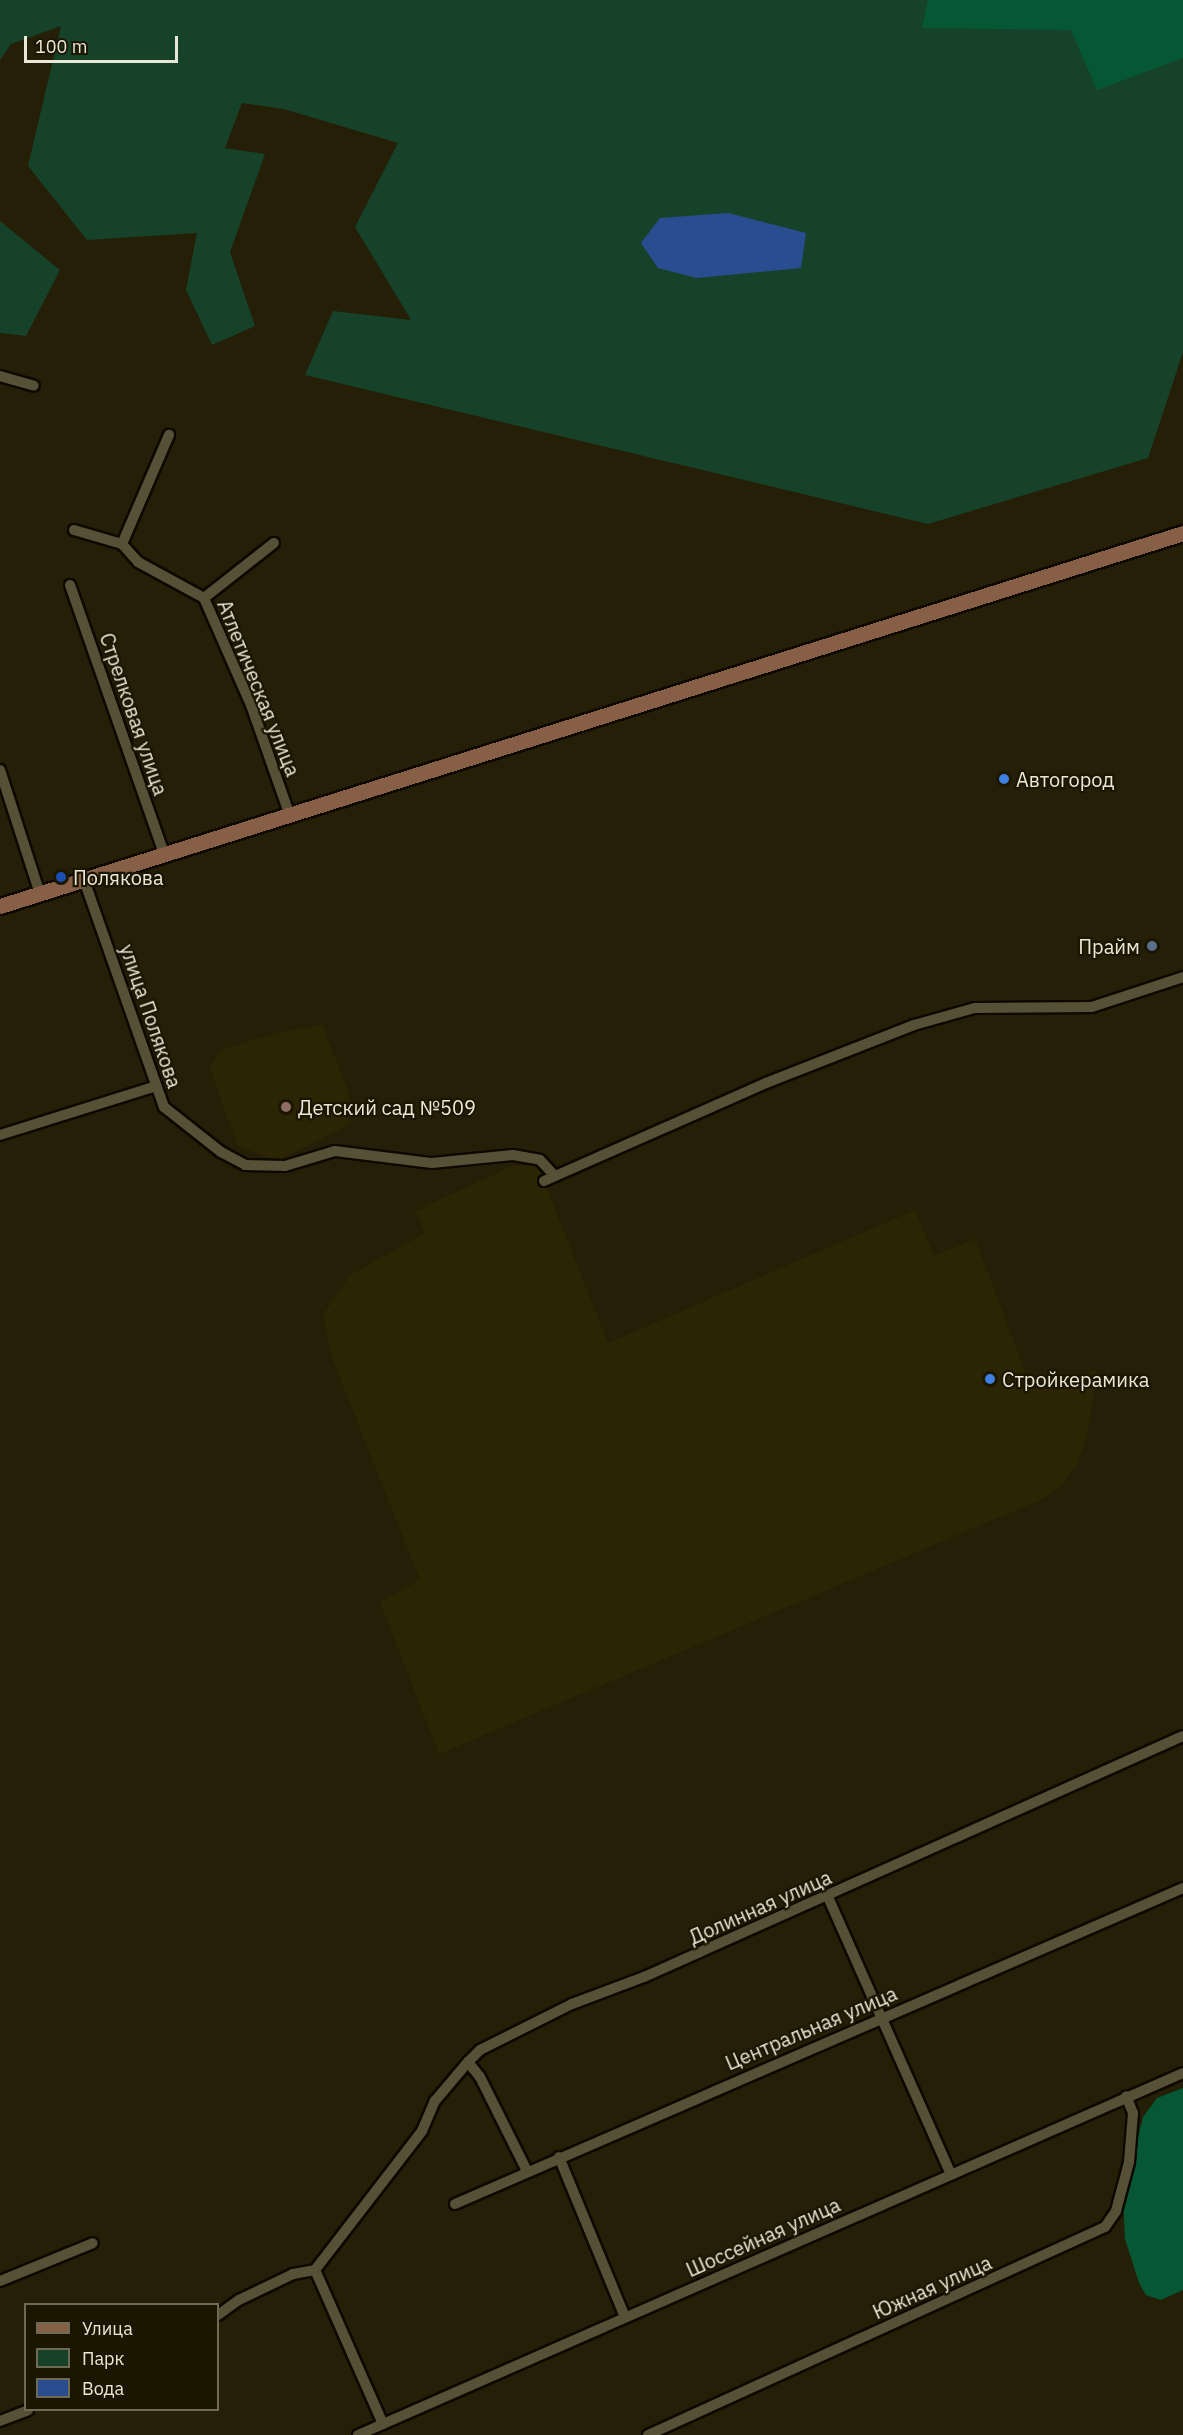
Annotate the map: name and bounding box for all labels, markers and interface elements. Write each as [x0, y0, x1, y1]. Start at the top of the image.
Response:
scale bar [27, 24, 182, 62]
text: 100 m [35, 35, 87, 58]
street label: Атлетическая улица [213, 596, 305, 780]
street label: Стрелковая улица [95, 630, 173, 798]
place label: Автогород [1016, 767, 1114, 791]
marker: Автогород [997, 772, 1011, 786]
place label: Полякова [73, 865, 164, 889]
marker: Полякова [54, 870, 68, 884]
place label: Прайм [1078, 934, 1140, 958]
marker: Прайм [1145, 939, 1159, 953]
street label: улица Полякова [115, 941, 187, 1091]
place label: Детский сад №509 [298, 1095, 476, 1119]
marker: Детский сад №509 [279, 1100, 293, 1114]
place label: Стройкерамика [1002, 1367, 1150, 1391]
marker: Стройкерамика [983, 1372, 997, 1386]
street label: Долинная улица [685, 1865, 835, 1949]
street label: Центральная улица [722, 1981, 900, 2075]
street label: Шоссейная улица [682, 2192, 844, 2282]
street label: Южная улица [869, 2250, 995, 2324]
legend [24, 2303, 219, 2411]
text: Улица [82, 2317, 133, 2340]
text: Парк [82, 2347, 124, 2370]
text: Вода [82, 2377, 124, 2400]

